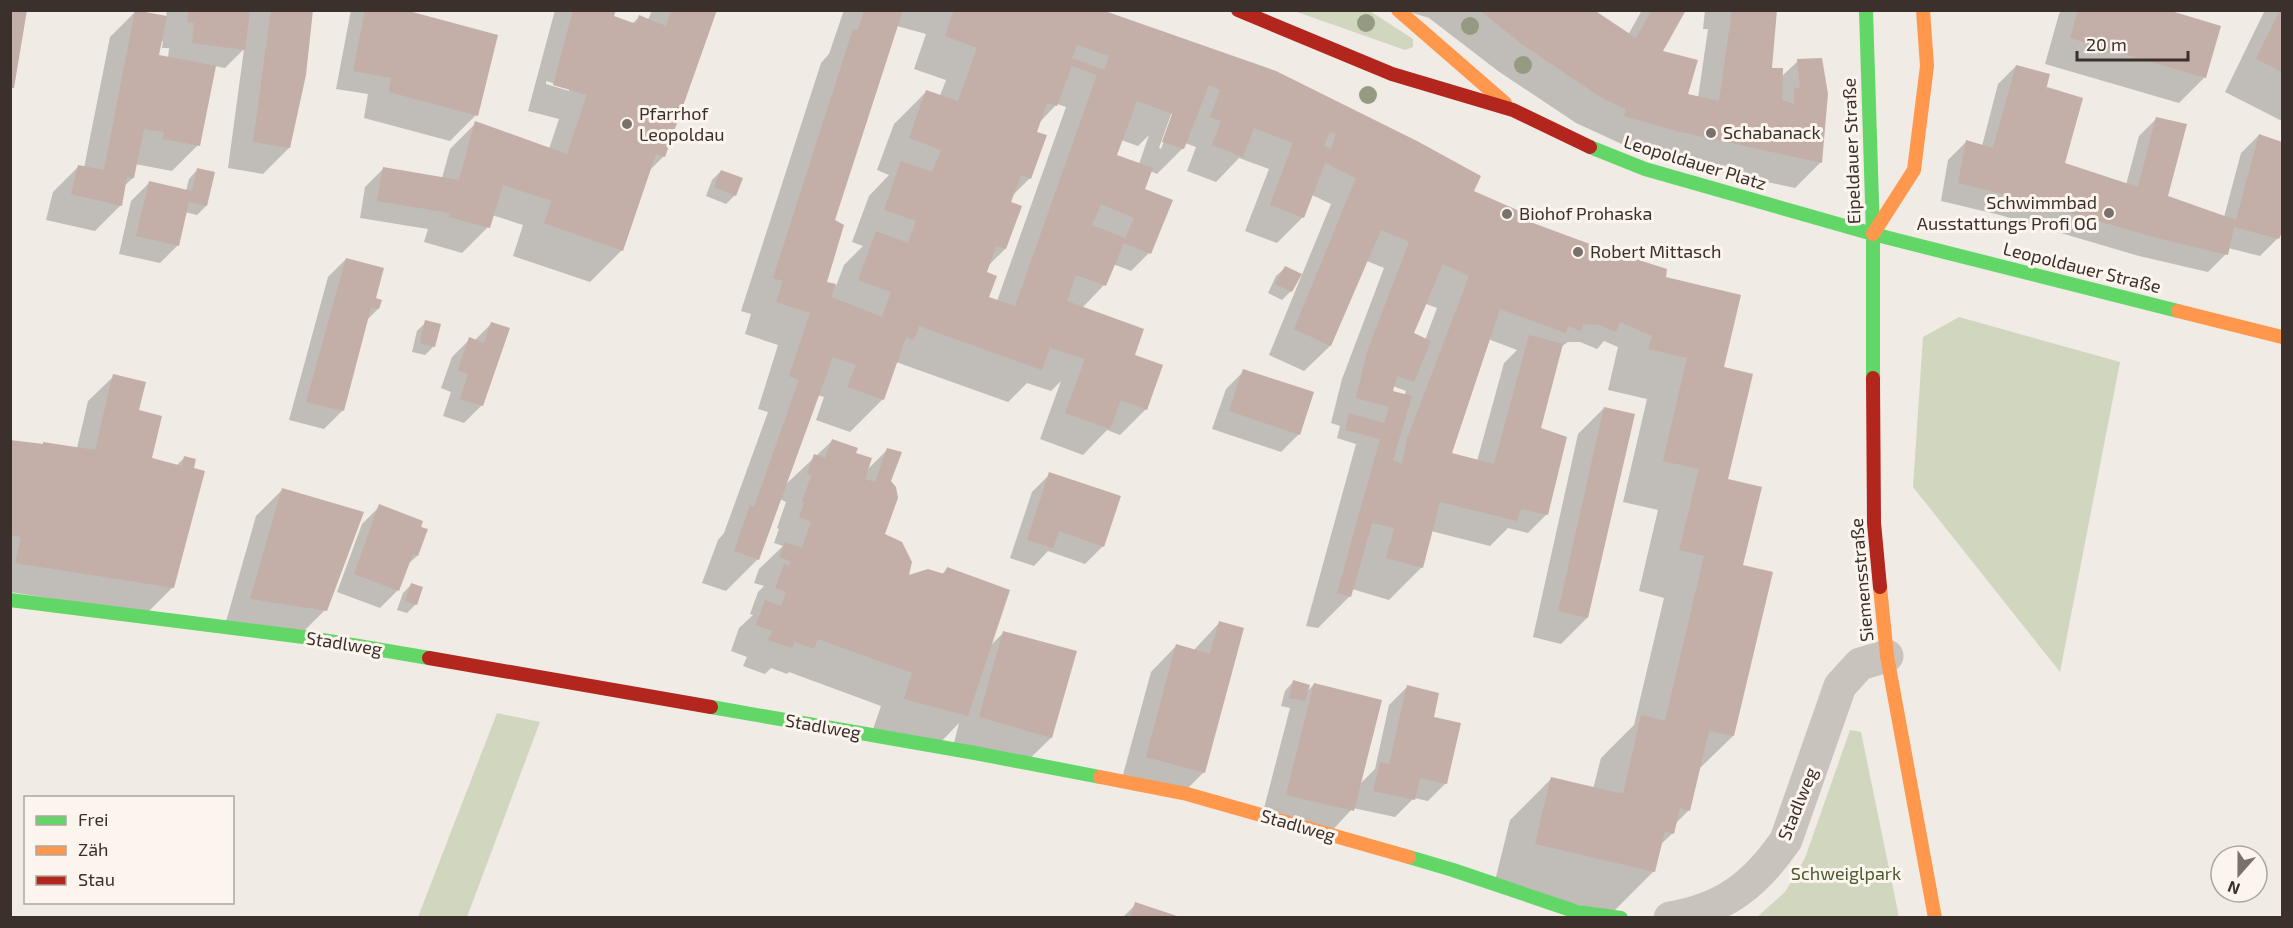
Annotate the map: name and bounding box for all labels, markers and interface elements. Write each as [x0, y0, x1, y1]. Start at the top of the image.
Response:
scale bar [2077, 24, 2188, 62]
text: 20 m [2086, 33, 2127, 55]
street label: Eipeldauer Straße [1837, 77, 1865, 225]
place label: Pfarrhof Leopoldau [639, 102, 725, 145]
marker: Pfarrhof Leopoldau [620, 117, 634, 131]
place label: Schabanack [1723, 121, 1821, 143]
marker: Schabanack [1704, 126, 1718, 140]
street label: Leopoldauer Platz [1621, 130, 1769, 194]
place label: Schwimmbad Ausstattungs Profi OG [1917, 191, 2097, 234]
place label: Biohof Prohaska [1519, 202, 1652, 224]
marker: Schwimmbad Ausstattungs Profi OG [2102, 206, 2116, 220]
marker: Biohof Prohaska [1500, 207, 1514, 221]
street label: Leopoldauer Straße [2001, 237, 2163, 297]
place label: Robert Mittasch [1590, 240, 1722, 262]
marker: Robert Mittasch [1571, 245, 1585, 259]
street label: Siemensstraße [1845, 517, 1877, 643]
street label: Stadlweg [305, 626, 384, 660]
street label: Stadlweg [784, 709, 863, 744]
street label: Stadlweg [1773, 764, 1822, 843]
legend [24, 796, 234, 904]
street label: Stadlweg [1258, 804, 1338, 846]
text: Frei [78, 808, 109, 830]
text: Zäh [78, 838, 109, 860]
north arrow [2209, 844, 2269, 904]
park label: Schweiglpark [1791, 862, 1901, 884]
text: Stau [78, 868, 115, 890]
text: N [2225, 878, 2242, 899]

